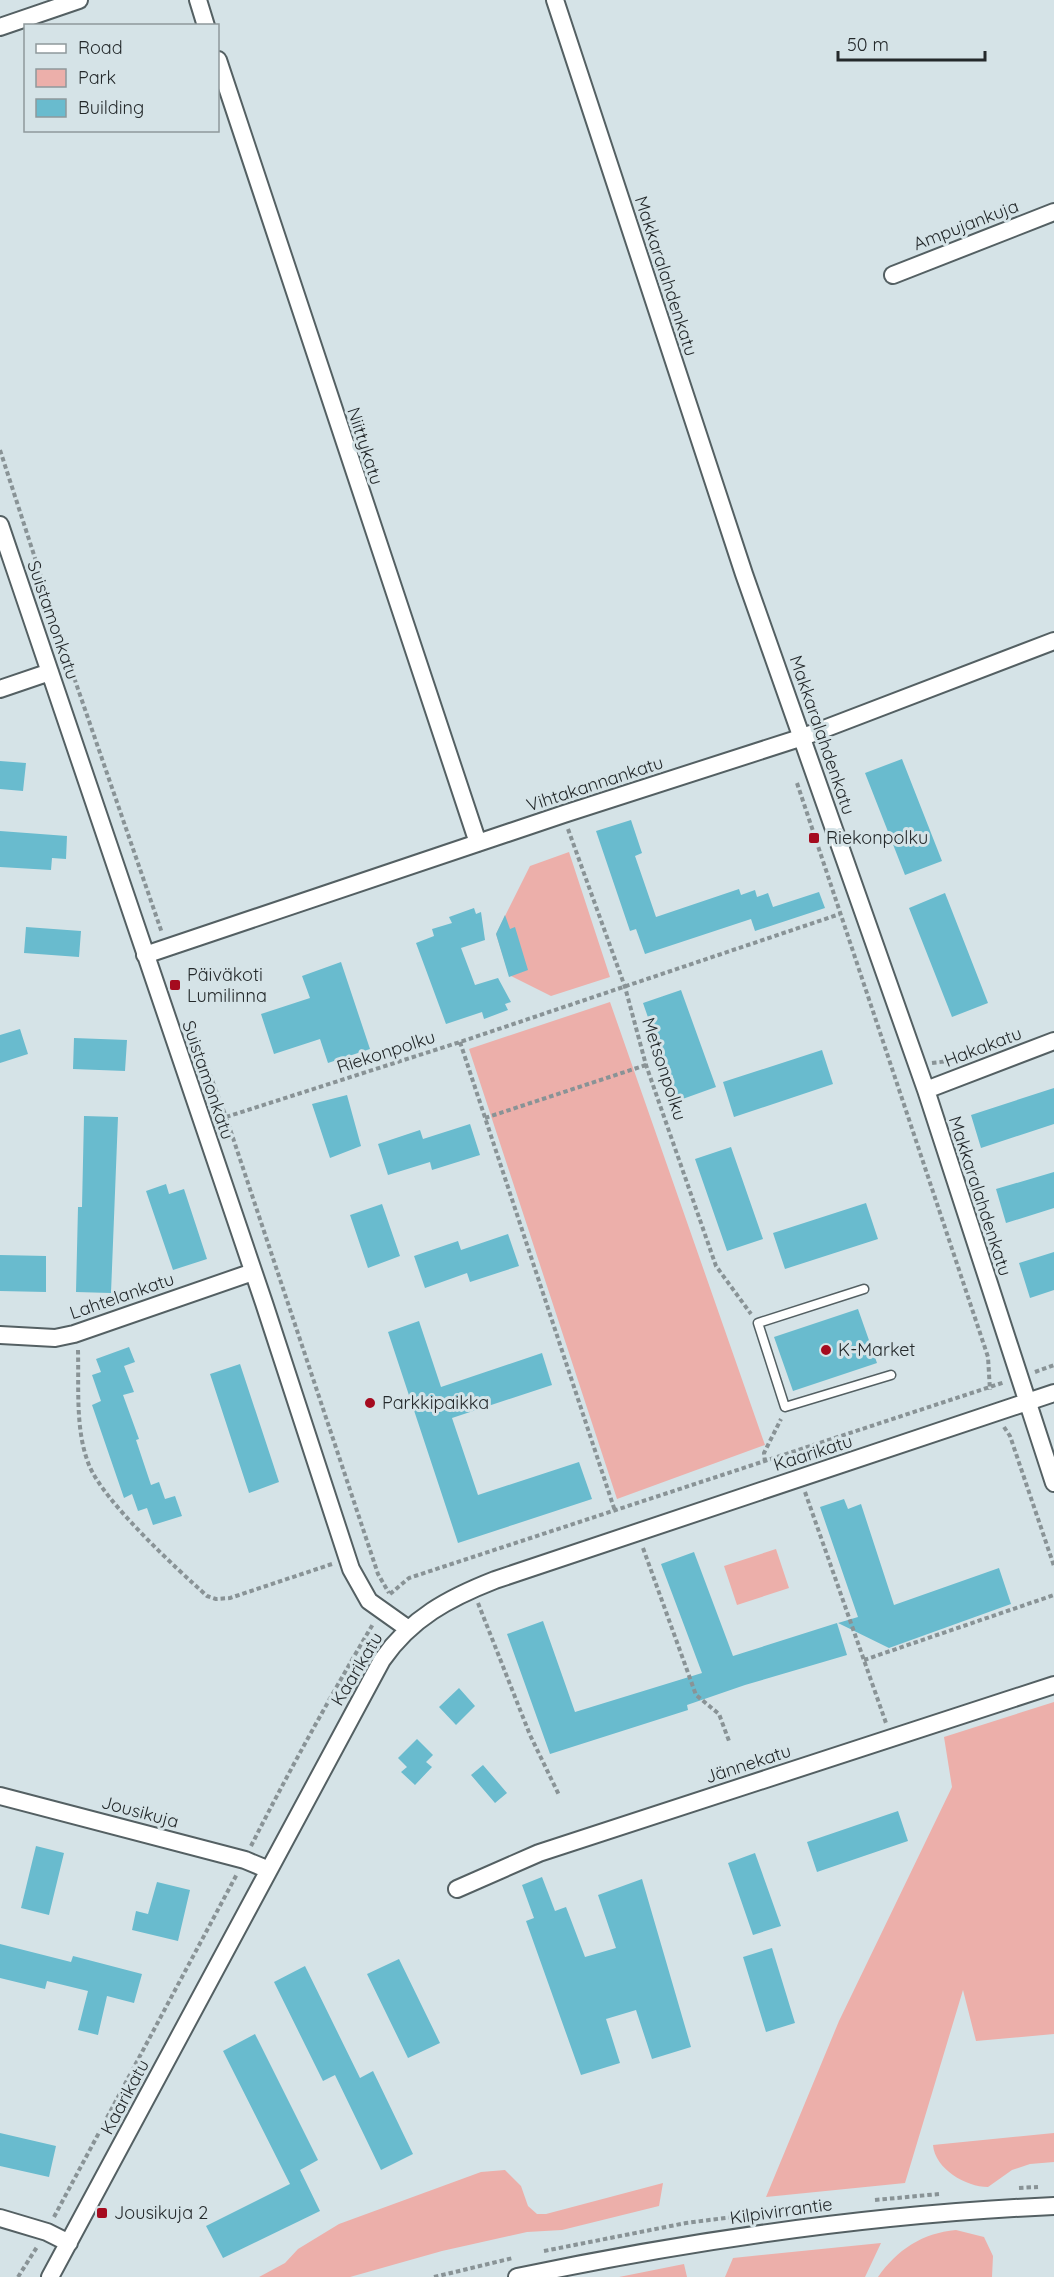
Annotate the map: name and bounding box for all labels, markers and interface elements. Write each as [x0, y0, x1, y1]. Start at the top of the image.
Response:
legend [24, 24, 219, 132]
scale bar [838, 24, 985, 62]
text: 50 m [847, 33, 889, 56]
text: Road [78, 36, 123, 59]
text: Park [78, 66, 116, 89]
text: Building [78, 96, 144, 119]
street label: Makkaralahdenkatu [630, 193, 703, 359]
street label: Ampujankuja [910, 194, 1022, 255]
street label: Niittykatu [342, 404, 389, 487]
street label: Suistamonkatu [22, 557, 85, 682]
street label: Makkaralahdenkatu [784, 652, 861, 818]
street label: Vihtakannankatu [524, 751, 666, 816]
place label: Riekonpolku [826, 826, 928, 849]
marker: Riekonpolku [807, 831, 821, 845]
place label: Päiväkoti Lumilinna [187, 963, 267, 1007]
marker: Päiväkoti Lumilinna [168, 978, 182, 992]
street label: Metsonpolku [637, 1014, 692, 1123]
street label: Suistamonkatu [177, 1017, 240, 1142]
street label: Hakakatu [941, 1021, 1025, 1072]
street label: Riekonpolku [334, 1025, 438, 1078]
street label: Makkaralahdenkatu [944, 1113, 1017, 1279]
street label: Lahtelankatu [66, 1267, 177, 1324]
place label: K-Market [838, 1338, 915, 1361]
marker: K-Market [819, 1343, 833, 1357]
place label: Parkkipaikka [382, 1391, 489, 1414]
marker: Parkkipaikka [363, 1396, 377, 1410]
street label: Kaarikatu [770, 1429, 855, 1476]
street label: Kaarikatu [326, 1628, 387, 1710]
street label: Jännekatu [702, 1739, 794, 1788]
street label: Jousikuja [99, 1790, 181, 1833]
street label: Kaarikatu [95, 2055, 154, 2138]
street label: Kilpivirrantie [728, 2192, 834, 2229]
place label: Jousikuja 2 [114, 2201, 208, 2224]
marker: Jousikuja 2 [95, 2206, 109, 2220]

